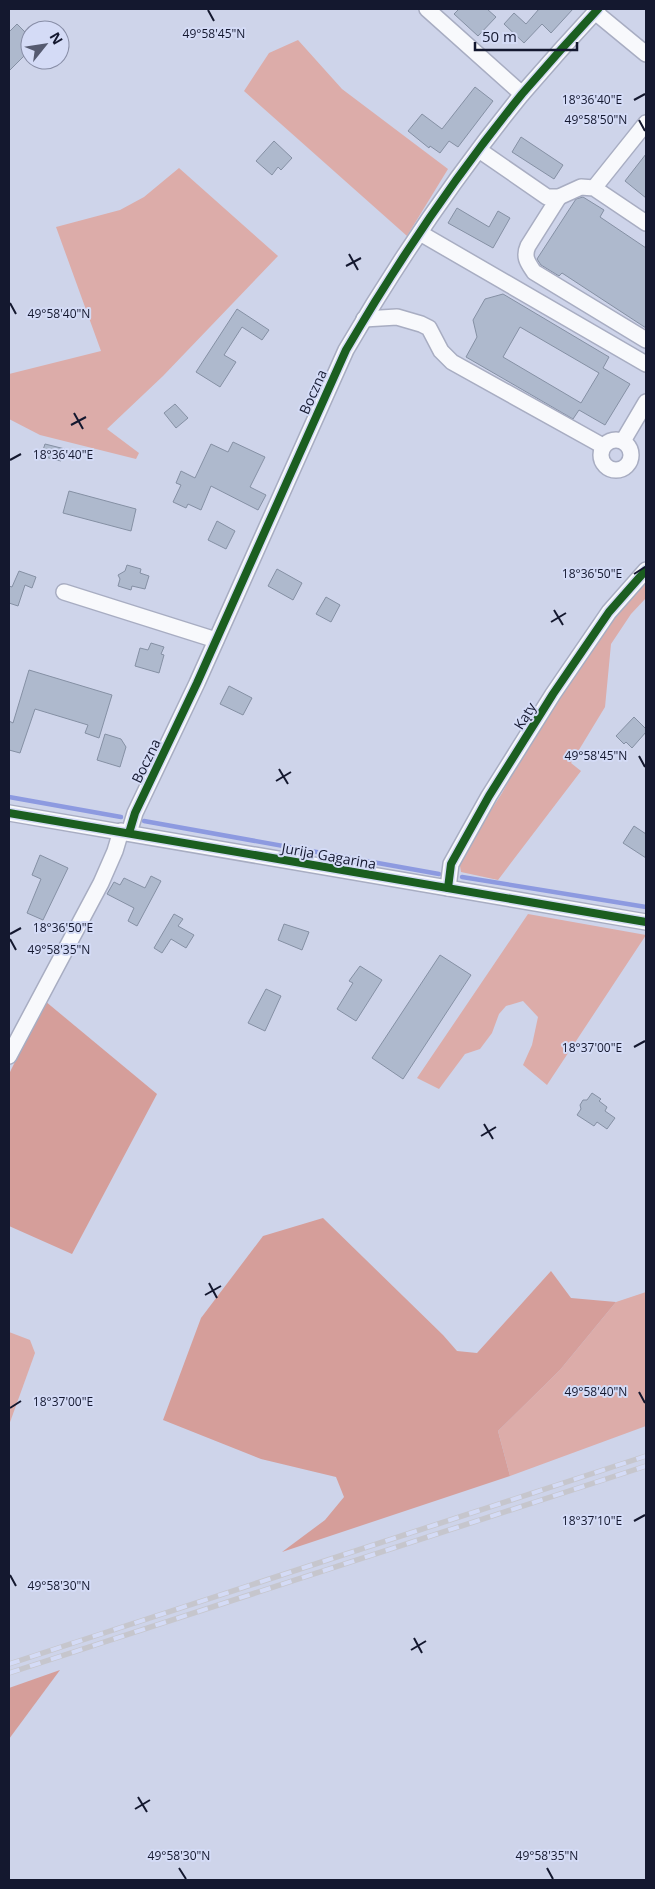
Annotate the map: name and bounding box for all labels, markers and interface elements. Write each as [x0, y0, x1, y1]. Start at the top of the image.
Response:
north arrow [20, 20, 70, 70]
scale bar [475, 20, 578, 52]
text: 49°58'45"N [183, 25, 245, 42]
text: 50 m [482, 26, 517, 46]
text: N [46, 29, 68, 48]
text: 18°36'40"E [562, 91, 622, 108]
text: 49°58'50"N [565, 111, 627, 128]
text: 49°58'40"N [28, 305, 90, 322]
street label: Boczna [294, 366, 331, 417]
text: 18°36'40"E [33, 446, 93, 463]
text: 18°36'50"E [562, 565, 622, 582]
street label: Kąty [509, 698, 541, 733]
street label: Boczna [127, 735, 164, 786]
text: 49°58'45"N [565, 747, 627, 764]
street label: Jurija Gagarina [278, 838, 378, 873]
text: 18°36'50"E [33, 919, 93, 936]
text: 49°58'35"N [28, 941, 90, 958]
text: 18°37'00"E [562, 1039, 622, 1056]
text: 49°58'40"N [565, 1383, 627, 1400]
text: 18°37'00"E [33, 1393, 93, 1410]
text: 18°37'10"E [562, 1512, 622, 1529]
text: 49°58'30"N [28, 1577, 90, 1594]
text: 49°58'30"N [148, 1847, 210, 1864]
text: 49°58'35"N [516, 1847, 578, 1864]

